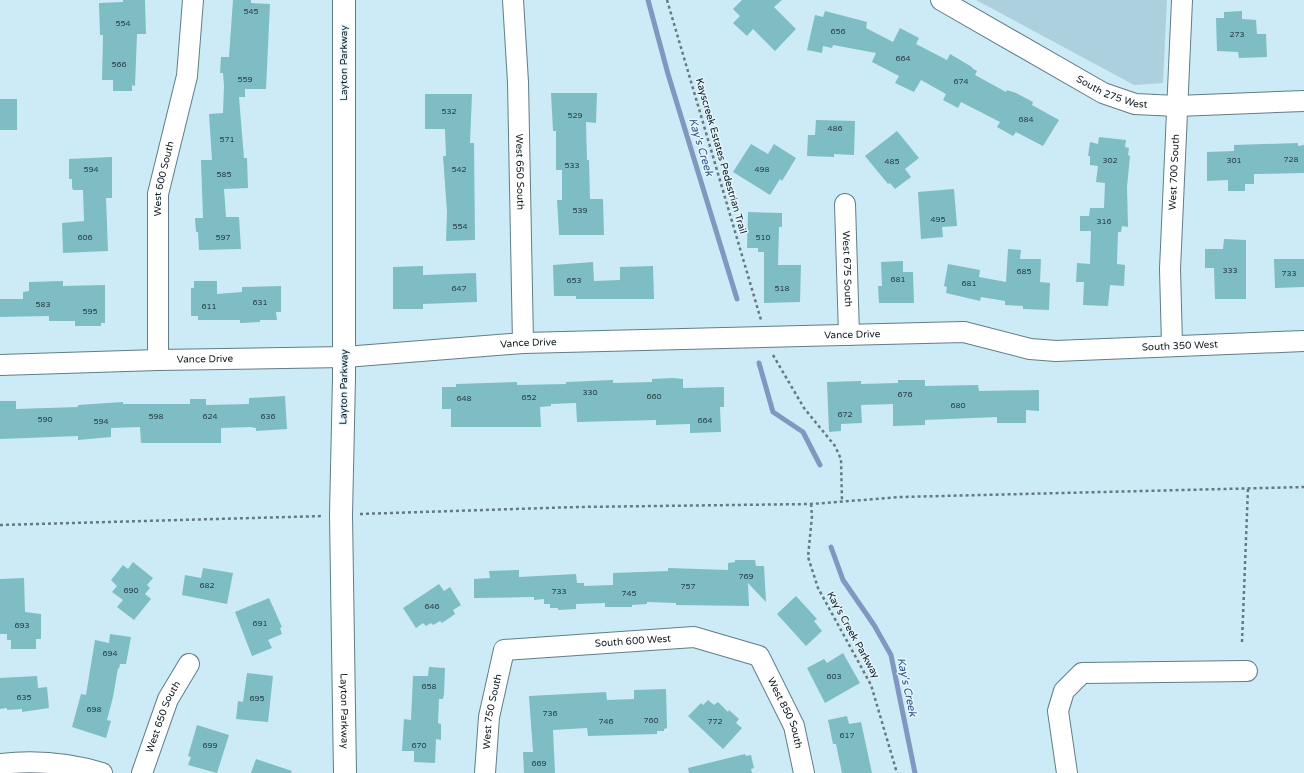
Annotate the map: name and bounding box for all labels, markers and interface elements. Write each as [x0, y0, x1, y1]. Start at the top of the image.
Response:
house number: 545 [243, 7, 259, 16]
house number: 554 [115, 19, 131, 28]
street label: Layton Parkway [338, 25, 350, 101]
house number: 656 [830, 27, 846, 36]
house number: 273 [1229, 30, 1245, 39]
house number: 664 [895, 54, 911, 63]
house number: 566 [111, 60, 127, 69]
street label: South 275 West [1074, 73, 1148, 111]
house number: 559 [237, 75, 253, 84]
street label: Kayscreek Estates Pedestrian Trail [693, 77, 749, 235]
house number: 674 [953, 77, 969, 86]
house number: 532 [441, 107, 457, 116]
house number: 529 [567, 111, 583, 120]
house number: 684 [1018, 115, 1034, 124]
water label: Kay's Creek [686, 116, 716, 179]
house number: 486 [827, 124, 843, 133]
street label: West 650 South [513, 134, 526, 210]
street label: West 700 South [1167, 134, 1182, 210]
house number: 571 [219, 135, 235, 144]
street label: West 600 South [152, 140, 177, 216]
house number: 728 [1283, 155, 1299, 164]
house number: 302 [1102, 156, 1118, 165]
house number: 301 [1226, 156, 1242, 165]
house number: 485 [884, 157, 900, 166]
house number: 533 [564, 161, 580, 170]
house number: 594 [83, 165, 99, 174]
house number: 542 [451, 165, 467, 174]
house number: 498 [754, 165, 770, 174]
house number: 585 [216, 170, 232, 179]
house number: 539 [572, 206, 588, 215]
house number: 495 [930, 215, 946, 224]
house number: 316 [1096, 217, 1112, 226]
house number: 554 [452, 222, 468, 231]
street label: West 675 South [840, 231, 854, 307]
house number: 606 [77, 233, 93, 242]
house number: 597 [215, 233, 231, 242]
house number: 510 [755, 233, 771, 242]
house number: 333 [1222, 266, 1238, 275]
house number: 685 [1016, 267, 1032, 276]
house number: 733 [1281, 269, 1297, 278]
house number: 681 [890, 275, 906, 284]
house number: 653 [566, 276, 582, 285]
house number: 681 [961, 279, 977, 288]
house number: 647 [451, 284, 467, 293]
house number: 518 [774, 284, 790, 293]
house number: 631 [252, 298, 268, 307]
house number: 583 [35, 300, 51, 309]
house number: 611 [201, 302, 217, 311]
house number: 595 [82, 307, 98, 316]
street label: Vance Drive [824, 328, 881, 341]
street label: Vance Drive [500, 336, 557, 351]
street label: South 350 West [1142, 338, 1218, 354]
street label: Layton Parkway [337, 349, 351, 425]
street label: Vance Drive [177, 353, 234, 366]
house number: 330 [582, 388, 598, 397]
house number: 676 [897, 390, 913, 399]
house number: 660 [646, 392, 662, 401]
house number: 652 [521, 393, 537, 402]
house number: 648 [456, 394, 472, 403]
house number: 680 [950, 401, 966, 410]
house number: 672 [837, 410, 853, 419]
house number: 598 [148, 412, 164, 421]
house number: 624 [202, 412, 218, 421]
house number: 636 [260, 412, 276, 421]
house number: 590 [37, 415, 53, 424]
house number: 664 [697, 416, 713, 425]
house number: 594 [93, 417, 109, 426]
house number: 769 [738, 572, 754, 581]
house number: 682 [199, 581, 215, 590]
house number: 757 [680, 582, 696, 591]
house number: 690 [123, 586, 139, 595]
house number: 733 [551, 587, 567, 596]
house number: 745 [621, 589, 637, 598]
street label: Kay's Creek Parkway [824, 590, 882, 681]
house number: 646 [424, 602, 440, 611]
house number: 691 [252, 619, 268, 628]
house number: 693 [14, 621, 30, 630]
street label: South 600 West [594, 633, 672, 650]
house number: 694 [102, 649, 118, 658]
water label: Kay's Creek [894, 656, 920, 719]
house number: 603 [826, 672, 842, 681]
street label: Layton Parkway [337, 673, 351, 749]
street label: West 750 South [481, 673, 504, 750]
street label: West 850 South [765, 676, 805, 750]
street label: West 650 South [144, 679, 183, 754]
house number: 658 [421, 682, 437, 691]
house number: 635 [16, 693, 32, 702]
house number: 695 [249, 694, 265, 703]
house number: 698 [86, 705, 102, 714]
house number: 736 [542, 709, 558, 718]
house number: 760 [643, 716, 659, 725]
house number: 746 [598, 717, 614, 726]
house number: 772 [707, 717, 723, 726]
house number: 617 [839, 731, 855, 740]
house number: 699 [202, 741, 218, 750]
house number: 670 [411, 741, 427, 750]
house number: 669 [531, 759, 547, 768]

